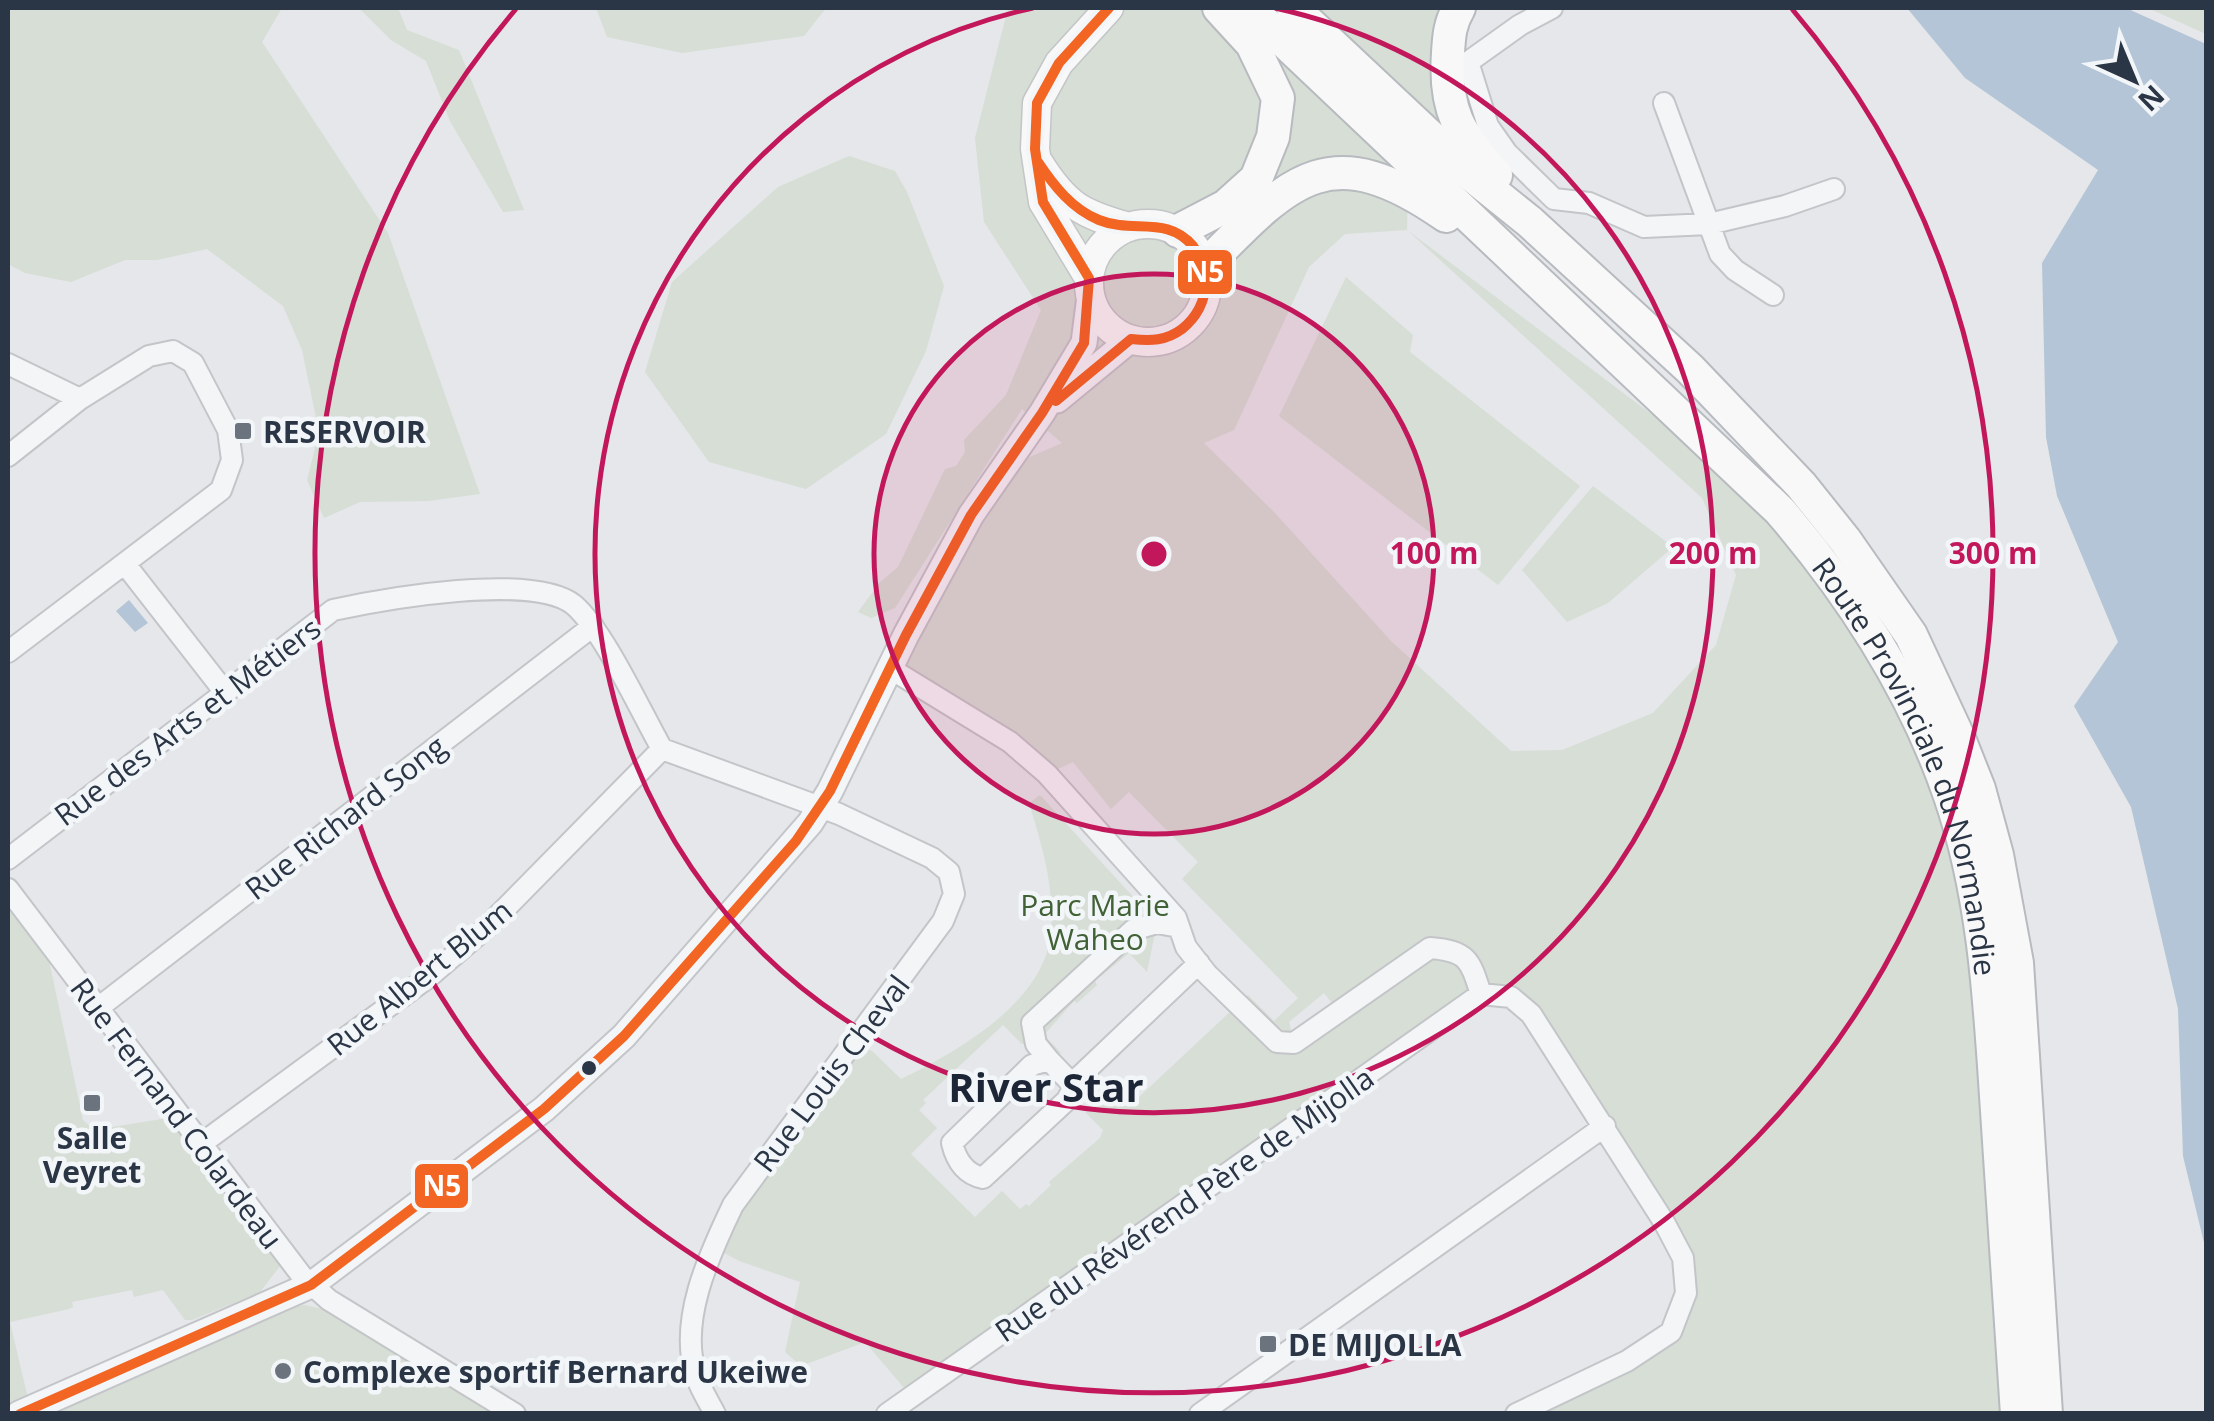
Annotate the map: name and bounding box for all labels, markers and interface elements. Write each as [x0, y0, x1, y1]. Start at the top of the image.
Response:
north arrow [2084, 30, 2184, 130]
text: N [2131, 77, 2173, 120]
line badge: N5 [1176, 248, 1234, 296]
text: N5 [1186, 252, 1224, 290]
place label: RESERVOIR [263, 411, 426, 452]
marker: RESERVOIR [232, 420, 254, 442]
text: 100 m [1390, 532, 1478, 573]
text: 200 m [1669, 532, 1757, 573]
text: 300 m [1949, 532, 2037, 573]
centre of rings [1136, 536, 1172, 572]
street label: Route Provinciale du Normandie [1804, 548, 2007, 978]
street label: Rue des Arts et Métiers [45, 607, 329, 835]
street label: Rue Richard Song [236, 726, 454, 908]
park label: Parc Marie Waheo [1020, 884, 1170, 959]
street label: Rue Albert Blum [318, 890, 520, 1064]
street label: Rue Louis Cheval [743, 966, 919, 1180]
street label: Rue Fernand Colardeau [61, 969, 293, 1257]
street label: Rue du Révérend Père de Mijolla [986, 1057, 1382, 1351]
unlabelled marker [579, 1058, 599, 1078]
district label: River Star [948, 1059, 1144, 1114]
marker: Salle Veyret [81, 1092, 103, 1114]
place label: Salle Veyret [43, 1117, 141, 1192]
line badge: N5 [413, 1162, 470, 1210]
text: N5 [423, 1166, 461, 1204]
place label: DE MIJOLLA [1288, 1324, 1462, 1365]
marker: DE MIJOLLA [1257, 1333, 1279, 1355]
place label: Complexe sportif Bernard Ukeiwe [303, 1351, 808, 1392]
marker: Complexe sportif Bernard Ukeiwe [272, 1360, 294, 1382]

